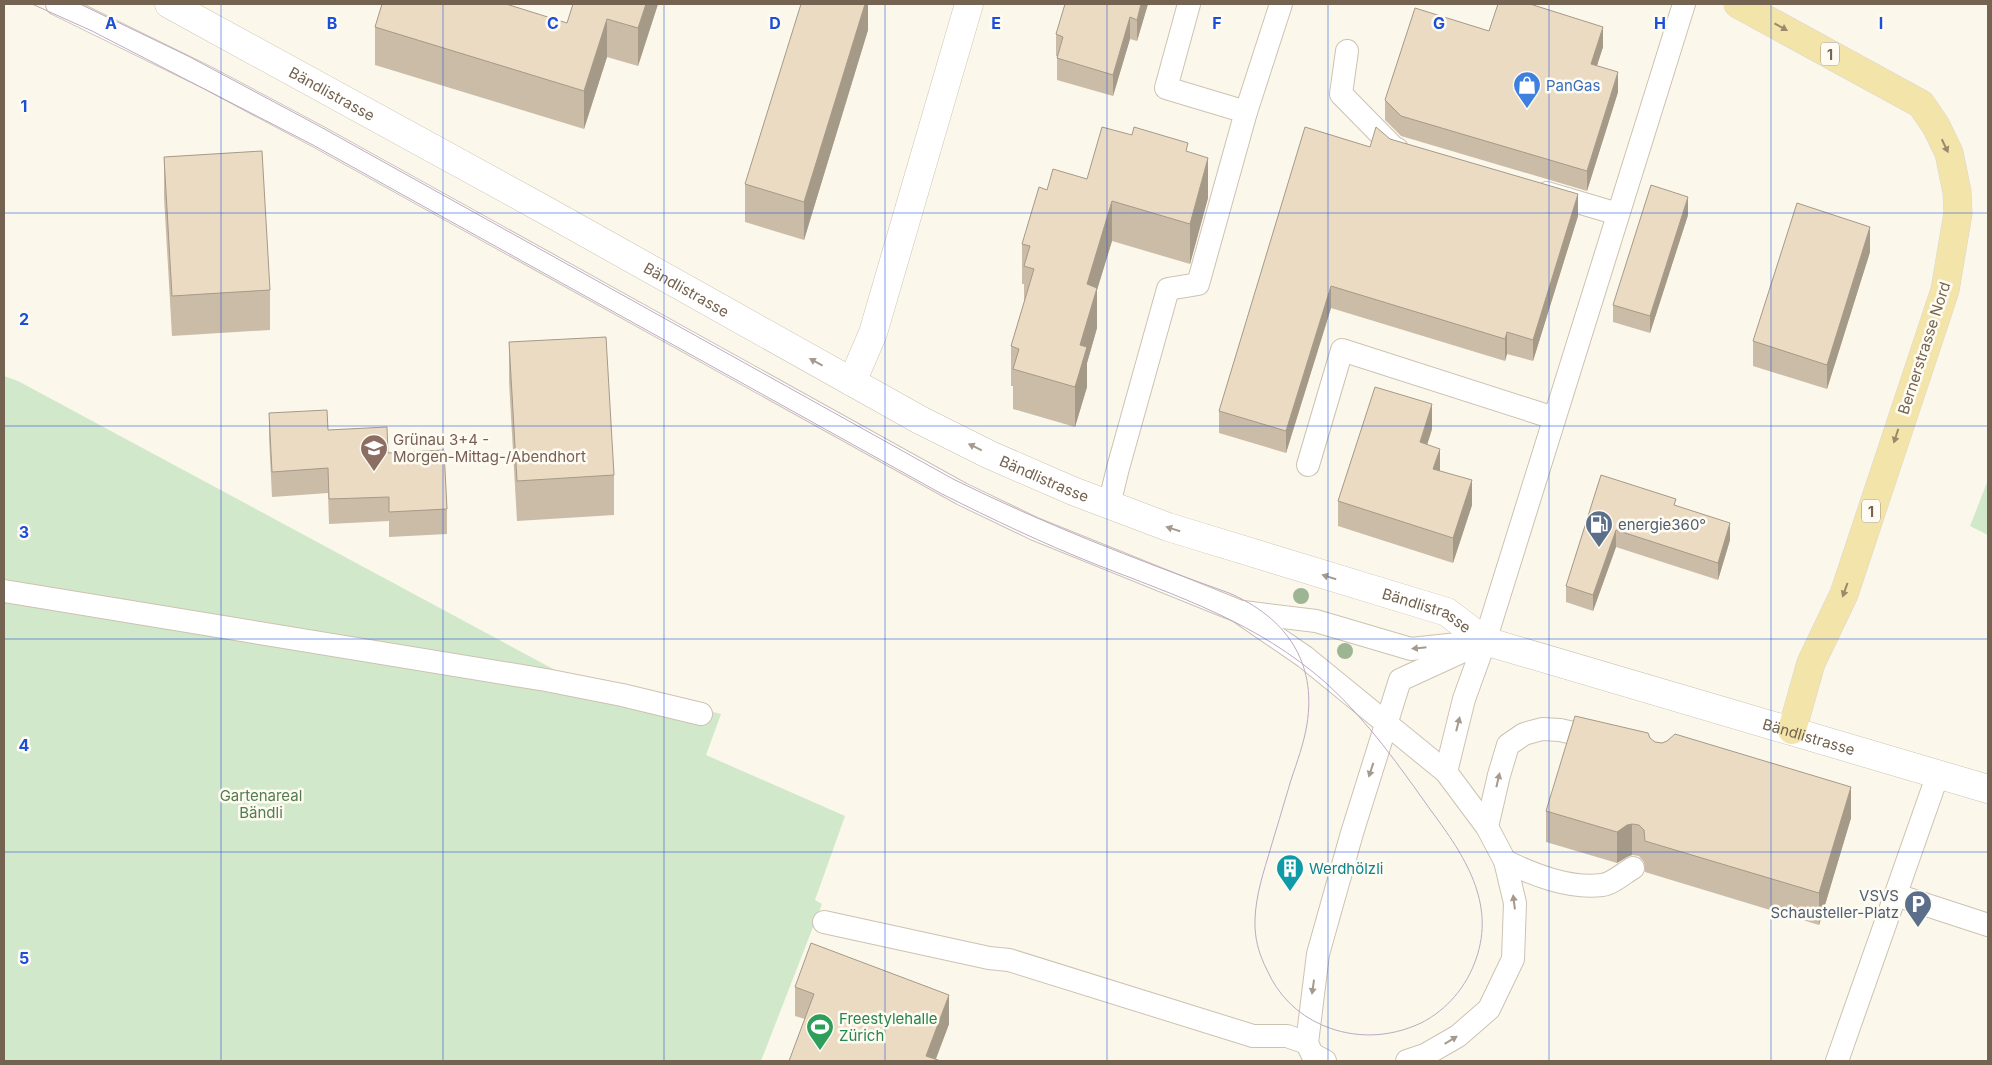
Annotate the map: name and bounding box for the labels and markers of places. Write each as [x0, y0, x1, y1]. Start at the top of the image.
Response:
shop icon: PanGas [1512, 70, 1542, 109]
place label: PanGas [1546, 76, 1600, 95]
place label: Grünau 3+4 - Morgen-Mittag-/Abendhort [393, 430, 586, 466]
school or university icon: Grünau 3+4 - Morgen-Mittag-/Abendhort [359, 433, 389, 472]
fuel station icon: energie360° [1584, 509, 1614, 548]
place label: energie360° [1618, 515, 1706, 534]
building icon: Werdhölzli [1275, 853, 1305, 892]
place label: Werdhölzli [1309, 859, 1383, 878]
place label: VSVS Schausteller-Platz [1770, 886, 1899, 922]
parking icon: VSVS Schausteller-Platz [1903, 889, 1933, 928]
place label: Freestylehalle Zürich [839, 1009, 938, 1045]
sports icon: Freestylehalle Zürich [805, 1012, 835, 1051]

